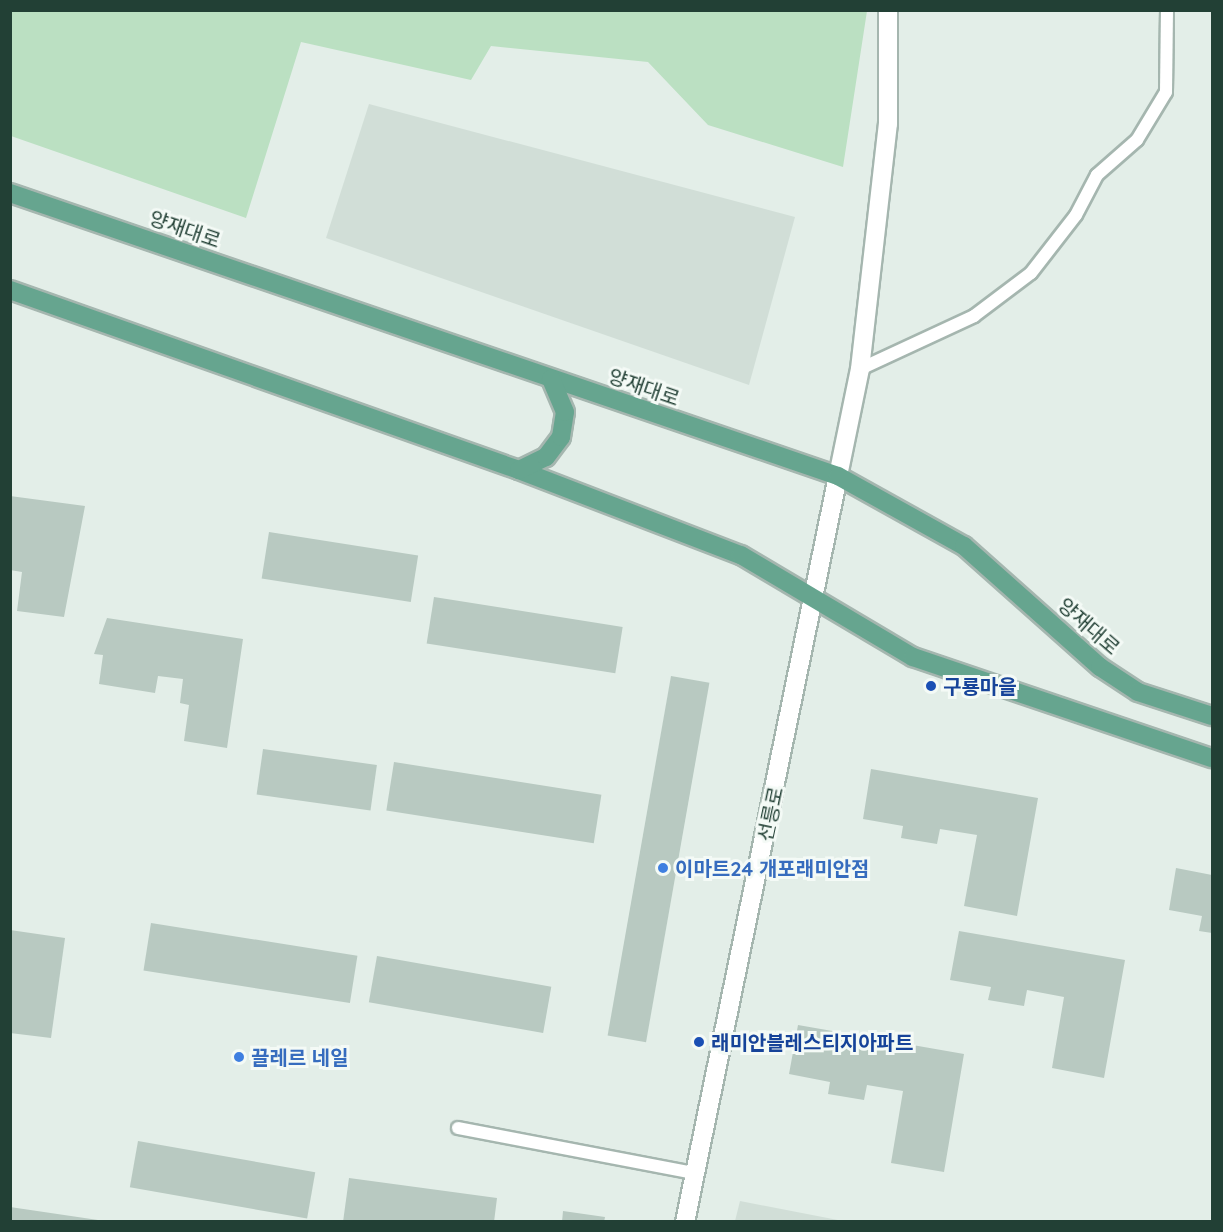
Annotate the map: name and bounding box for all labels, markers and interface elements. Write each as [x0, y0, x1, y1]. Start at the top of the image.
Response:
street label: 양재대로 [146, 206, 224, 252]
street label: 양재대로 [605, 364, 683, 410]
street label: 양재대로 [1053, 593, 1125, 659]
place label: 구룡마을 [943, 674, 1017, 698]
marker: 구룡마을 [924, 679, 938, 693]
street label: 선릉로 [753, 785, 787, 843]
place label: 이마트24 개포래미안점 [675, 856, 869, 880]
marker: 이마트24 개포래미안점 [656, 861, 670, 875]
place label: 래미안블레스티지아파트 [711, 1030, 913, 1054]
marker: 래미안블레스티지아파트 [692, 1035, 706, 1049]
place label: 끌레르 네일 [251, 1045, 349, 1069]
marker: 끌레르 네일 [232, 1050, 246, 1064]

